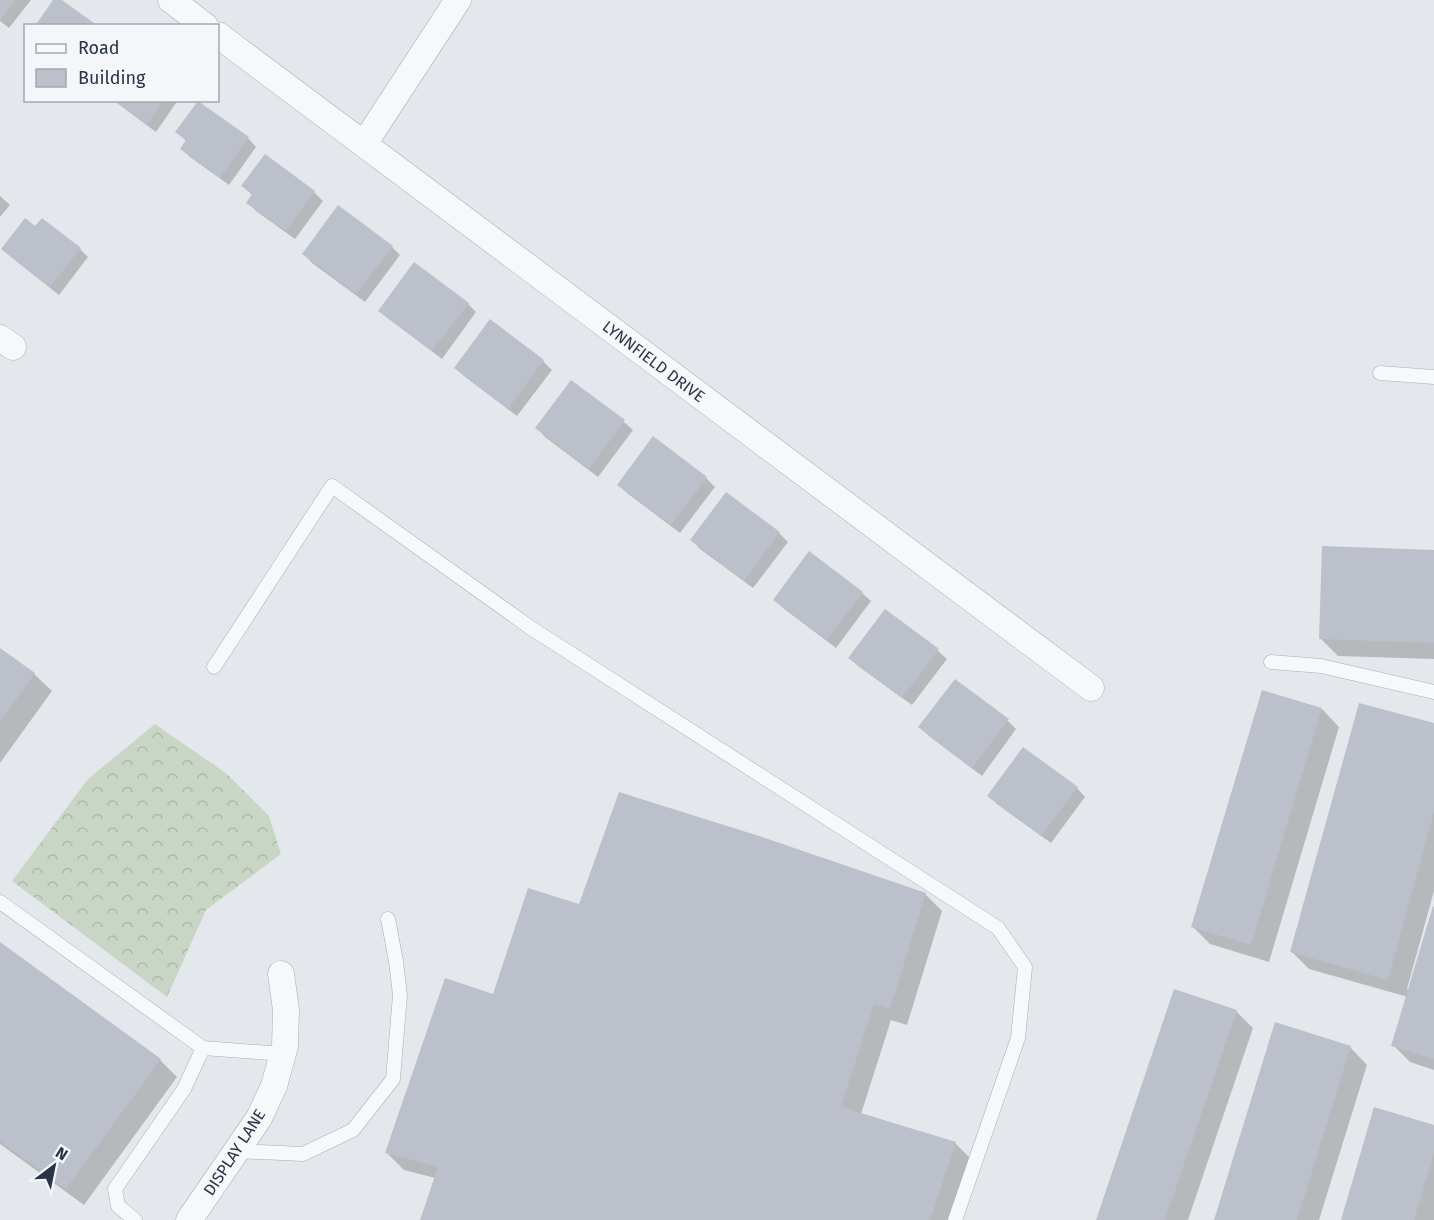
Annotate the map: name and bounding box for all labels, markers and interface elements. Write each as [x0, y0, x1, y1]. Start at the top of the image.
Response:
legend [24, 24, 219, 102]
text: Road [78, 37, 120, 59]
text: Building [78, 67, 146, 89]
street label: LYNNFIELD DRIVE [599, 317, 709, 406]
street label: DISPLAY LANE [199, 1106, 269, 1199]
north arrow [24, 1136, 84, 1196]
text: N [52, 1143, 71, 1165]

